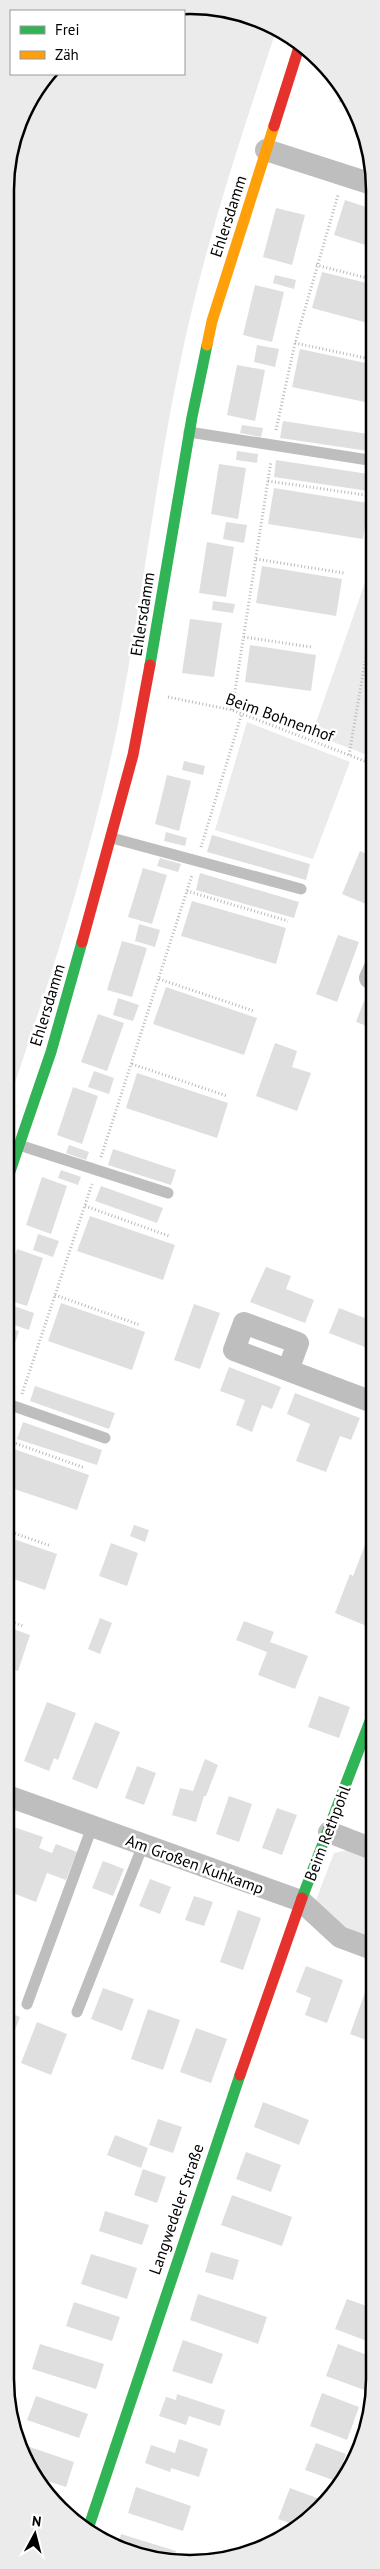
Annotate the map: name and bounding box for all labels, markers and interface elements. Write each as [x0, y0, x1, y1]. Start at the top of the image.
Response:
legend [10, 10, 185, 75]
text: Frei [55, 20, 80, 39]
text: Zäh [55, 45, 79, 64]
street label: Ehlersdamm [205, 173, 251, 259]
street label: Ehlersdamm [125, 571, 159, 657]
street label: Beim Bohnenhof [223, 688, 338, 746]
street label: Ehlersdamm [25, 962, 69, 1048]
street label: Beim Rethpohl [300, 1782, 355, 1884]
street label: Am Großen Kuhkamp [123, 1830, 267, 1898]
street label: Langwedeler Straße [144, 2141, 208, 2277]
north arrow [10, 2509, 60, 2559]
text: N [31, 2512, 42, 2531]

